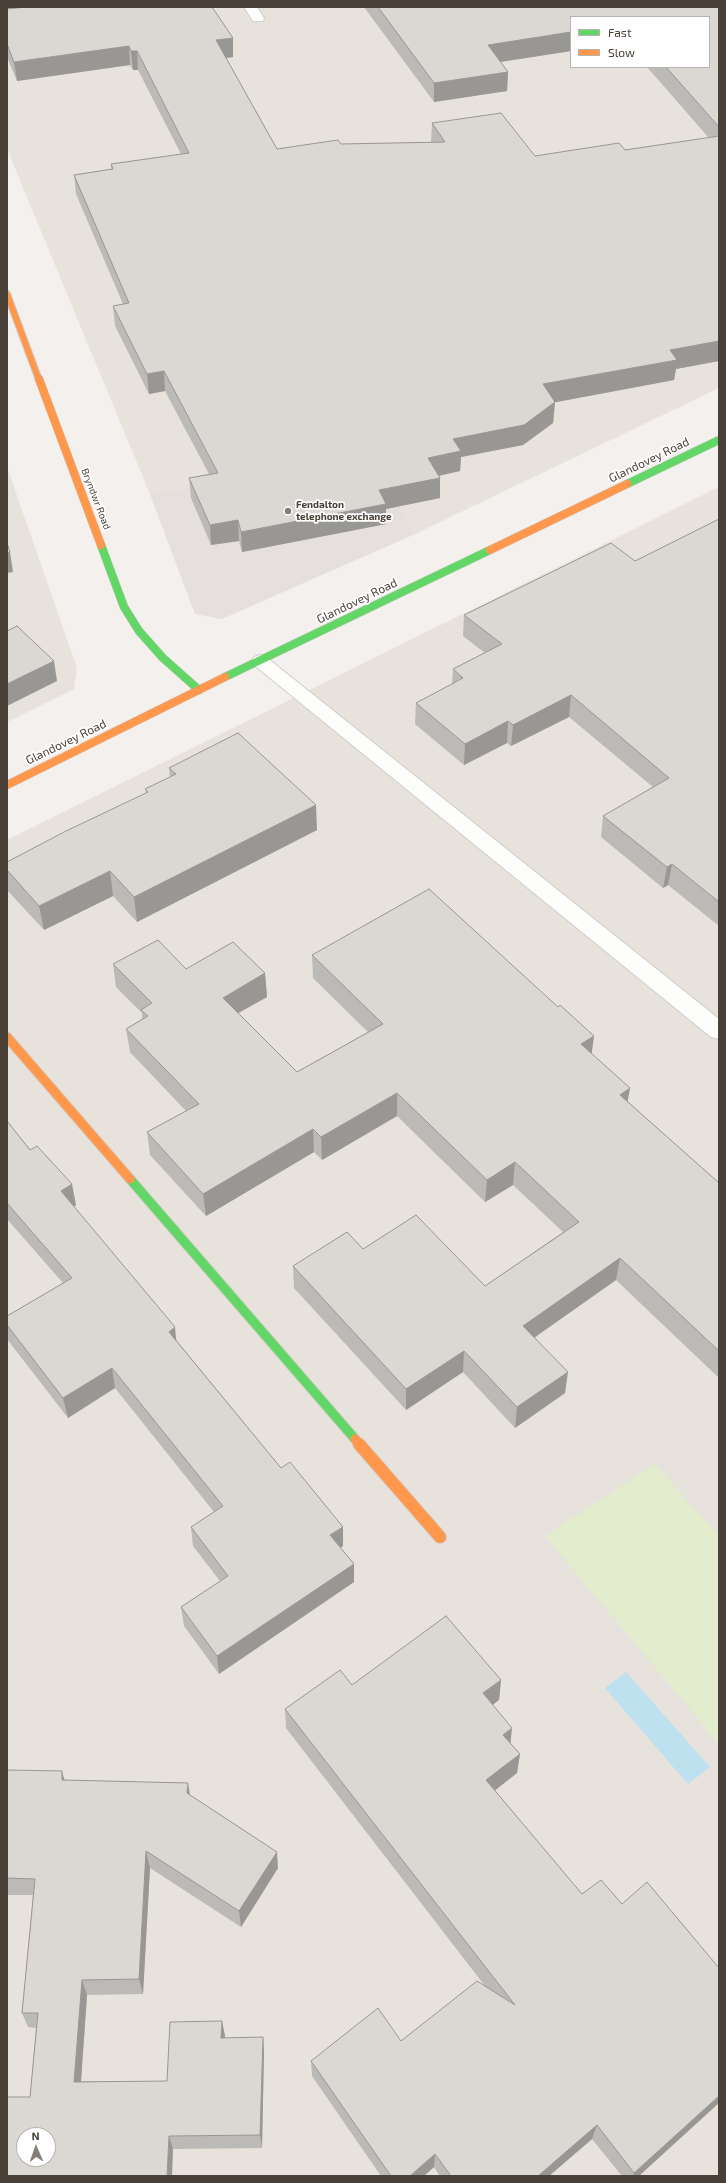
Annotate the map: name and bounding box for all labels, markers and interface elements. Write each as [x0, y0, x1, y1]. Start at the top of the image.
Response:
legend [570, 16, 710, 68]
text: Fast [608, 25, 631, 39]
text: Slow [608, 45, 635, 59]
street label: Glandovey Road [606, 434, 692, 486]
street label: Bryndwr Road [79, 467, 113, 531]
place label: Fendalton telephone exchange [296, 499, 392, 522]
marker: Fendalton telephone exchange [283, 506, 293, 516]
street label: Glandovey Road [314, 575, 400, 627]
street label: Glandovey Road [23, 716, 109, 768]
north arrow [16, 2127, 56, 2167]
text: N [31, 2129, 40, 2142]

